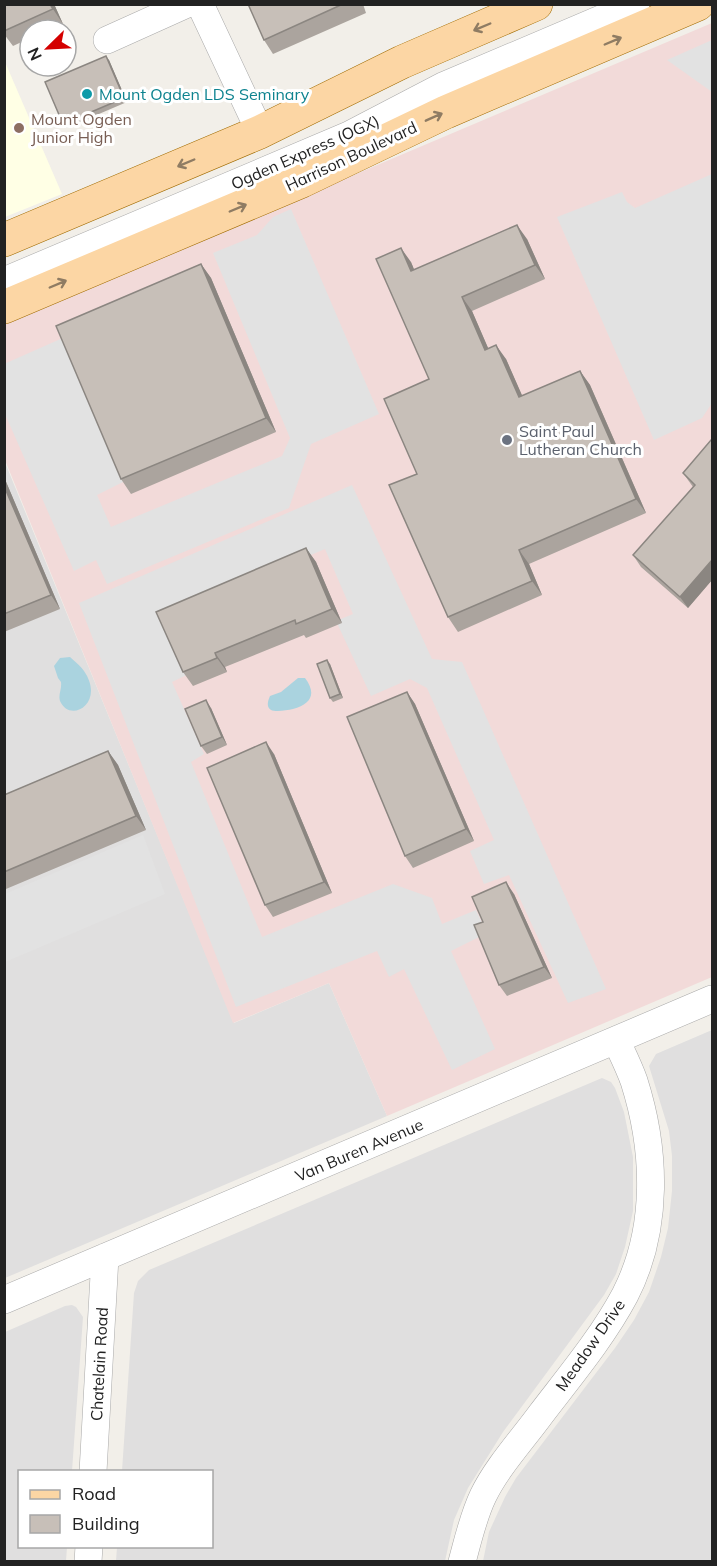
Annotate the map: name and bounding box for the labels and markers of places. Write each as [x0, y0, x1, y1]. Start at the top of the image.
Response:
place label: Mount Ogden LDS Seminary [99, 84, 310, 104]
marker: Mount Ogden LDS Seminary [80, 87, 94, 101]
place label: Mount Ogden Junior High [31, 109, 132, 147]
marker: Mount Ogden Junior High [12, 121, 26, 135]
place label: Saint Paul Lutheran Church [519, 421, 642, 459]
marker: Saint Paul Lutheran Church [500, 433, 514, 447]

